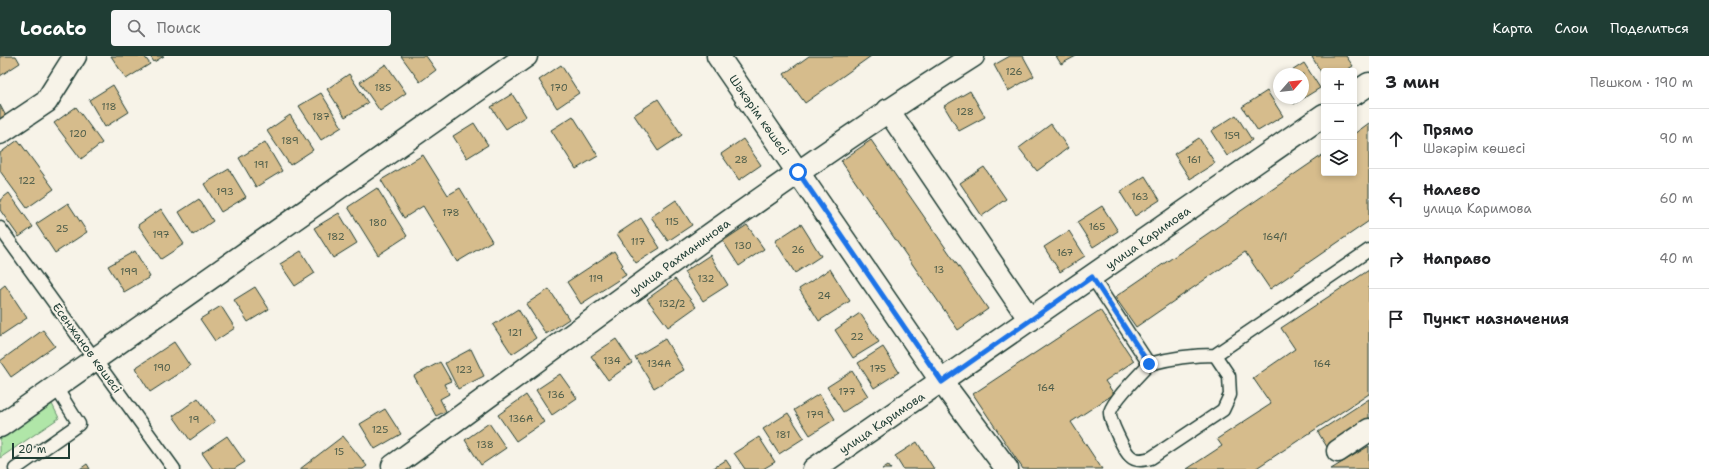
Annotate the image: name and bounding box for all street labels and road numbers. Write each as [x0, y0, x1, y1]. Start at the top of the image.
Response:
street label: Шәкәрім көшесі [725, 72, 793, 158]
street label: улица Каримова [1102, 202, 1194, 273]
street label: улица Рахманинова [627, 215, 734, 299]
street label: Есенжанов көшесі [49, 300, 125, 396]
street label: улица Каримова [836, 388, 928, 458]

